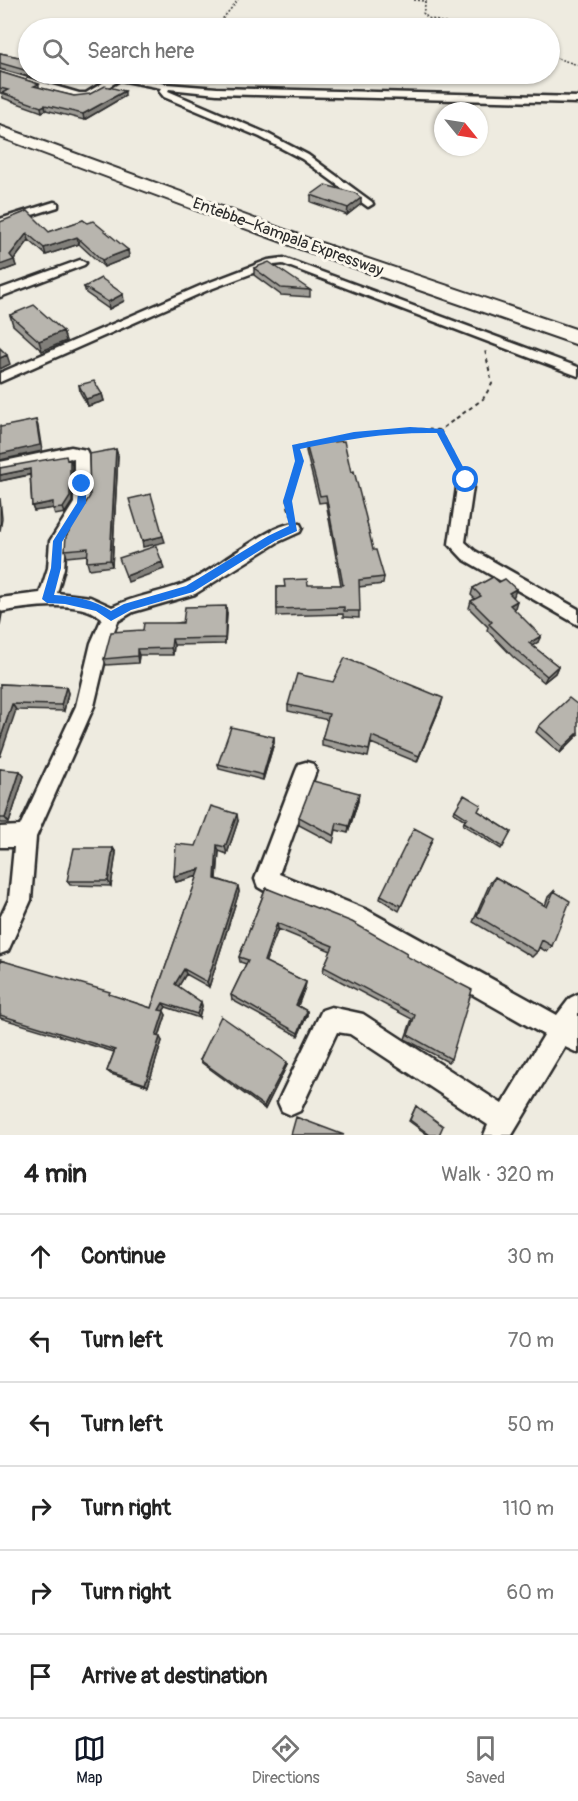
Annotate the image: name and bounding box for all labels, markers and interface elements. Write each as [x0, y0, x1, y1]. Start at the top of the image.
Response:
search box [18, 18, 560, 84]
icon: search [39, 35, 72, 68]
text: Search here [87, 37, 194, 65]
north arrow [434, 102, 488, 156]
street label: Entebbe–Kampala Expressway [190, 193, 386, 281]
route start [452, 466, 478, 492]
route end [68, 470, 94, 496]
text: 4 min [24, 1158, 87, 1190]
text: Walk · 320 m [441, 1162, 554, 1187]
icon: ahead [24, 1240, 57, 1273]
text: Continue [81, 1242, 165, 1270]
text: 30 m [507, 1244, 554, 1269]
icon: left [24, 1324, 57, 1357]
text: Turn left [81, 1326, 163, 1354]
text: 70 m [508, 1328, 554, 1353]
icon: left [24, 1408, 57, 1441]
text: Turn left [81, 1410, 163, 1438]
text: 50 m [507, 1412, 554, 1437]
icon: right [24, 1492, 57, 1525]
text: Turn right [81, 1494, 171, 1522]
text: 110 m [503, 1496, 554, 1521]
icon: right [24, 1576, 57, 1609]
text: Turn right [81, 1578, 171, 1606]
text: 60 m [507, 1580, 554, 1605]
icon: arrive [24, 1660, 57, 1693]
text: Arrive at destination [81, 1662, 267, 1690]
tab: Map [73, 1732, 106, 1788]
tab: Directions [252, 1732, 320, 1788]
tab: Saved [465, 1732, 505, 1788]

